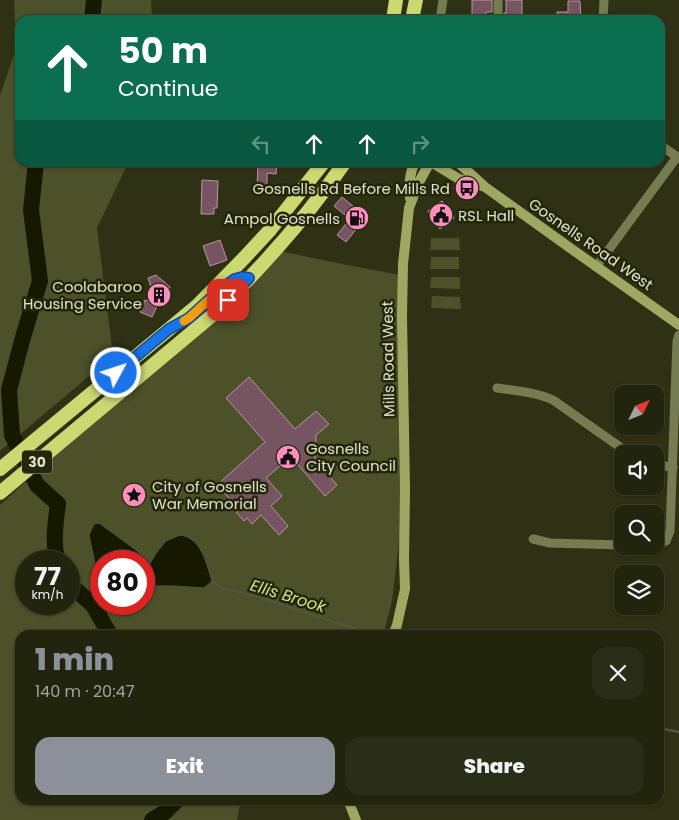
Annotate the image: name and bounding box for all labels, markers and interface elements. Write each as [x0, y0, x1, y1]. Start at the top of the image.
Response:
text: 50 m [118, 26, 208, 75]
icon: ahead [35, 35, 100, 100]
text: Continue [118, 73, 218, 104]
icon: left [247, 130, 275, 158]
icon: ahead [300, 130, 328, 158]
icon: ahead [353, 130, 381, 158]
icon: right [406, 130, 434, 158]
bus stop icon: Gosnells Rd Before Mills Rd [454, 175, 480, 201]
place label: Gosnells Rd Before Mills Rd [253, 178, 450, 199]
street label: Gosnells Road West [525, 193, 657, 295]
public building icon: RSL Hall [428, 202, 454, 228]
fuel station icon: Ampol Gosnells [344, 205, 370, 231]
place label: RSL Hall [458, 205, 514, 226]
place label: Ampol Gosnells [224, 208, 340, 229]
place label: Coolabaroo Housing Service [23, 276, 142, 314]
pin [207, 279, 249, 321]
building icon: Coolabaroo Housing Service [146, 282, 172, 308]
icon: arrive [214, 286, 242, 314]
street label: Mills Road West [376, 301, 400, 417]
position arrow [89, 346, 141, 398]
north arrow [614, 385, 664, 435]
map controls [614, 385, 664, 615]
place label: Gosnells City Council [306, 438, 396, 476]
public building icon: Gosnells City Council [275, 444, 301, 470]
button: sound [614, 445, 664, 495]
road number: 30 [22, 451, 52, 474]
place label: City of Gosnells War Memorial [152, 476, 267, 514]
place icon: City of Gosnells War Memorial [121, 482, 147, 508]
button: search [614, 505, 664, 555]
speed limit sign: 80 [90, 550, 155, 615]
text: 77 [34, 559, 61, 594]
button: layers [614, 565, 664, 615]
water label: Ellis Brook [248, 574, 329, 619]
text: km/h [32, 586, 63, 603]
text: 1 min [35, 638, 114, 681]
button: close [592, 647, 644, 699]
text: 140 m · 20:47 [35, 680, 134, 703]
button: Exit [35, 737, 335, 795]
button: Share [345, 737, 644, 795]

